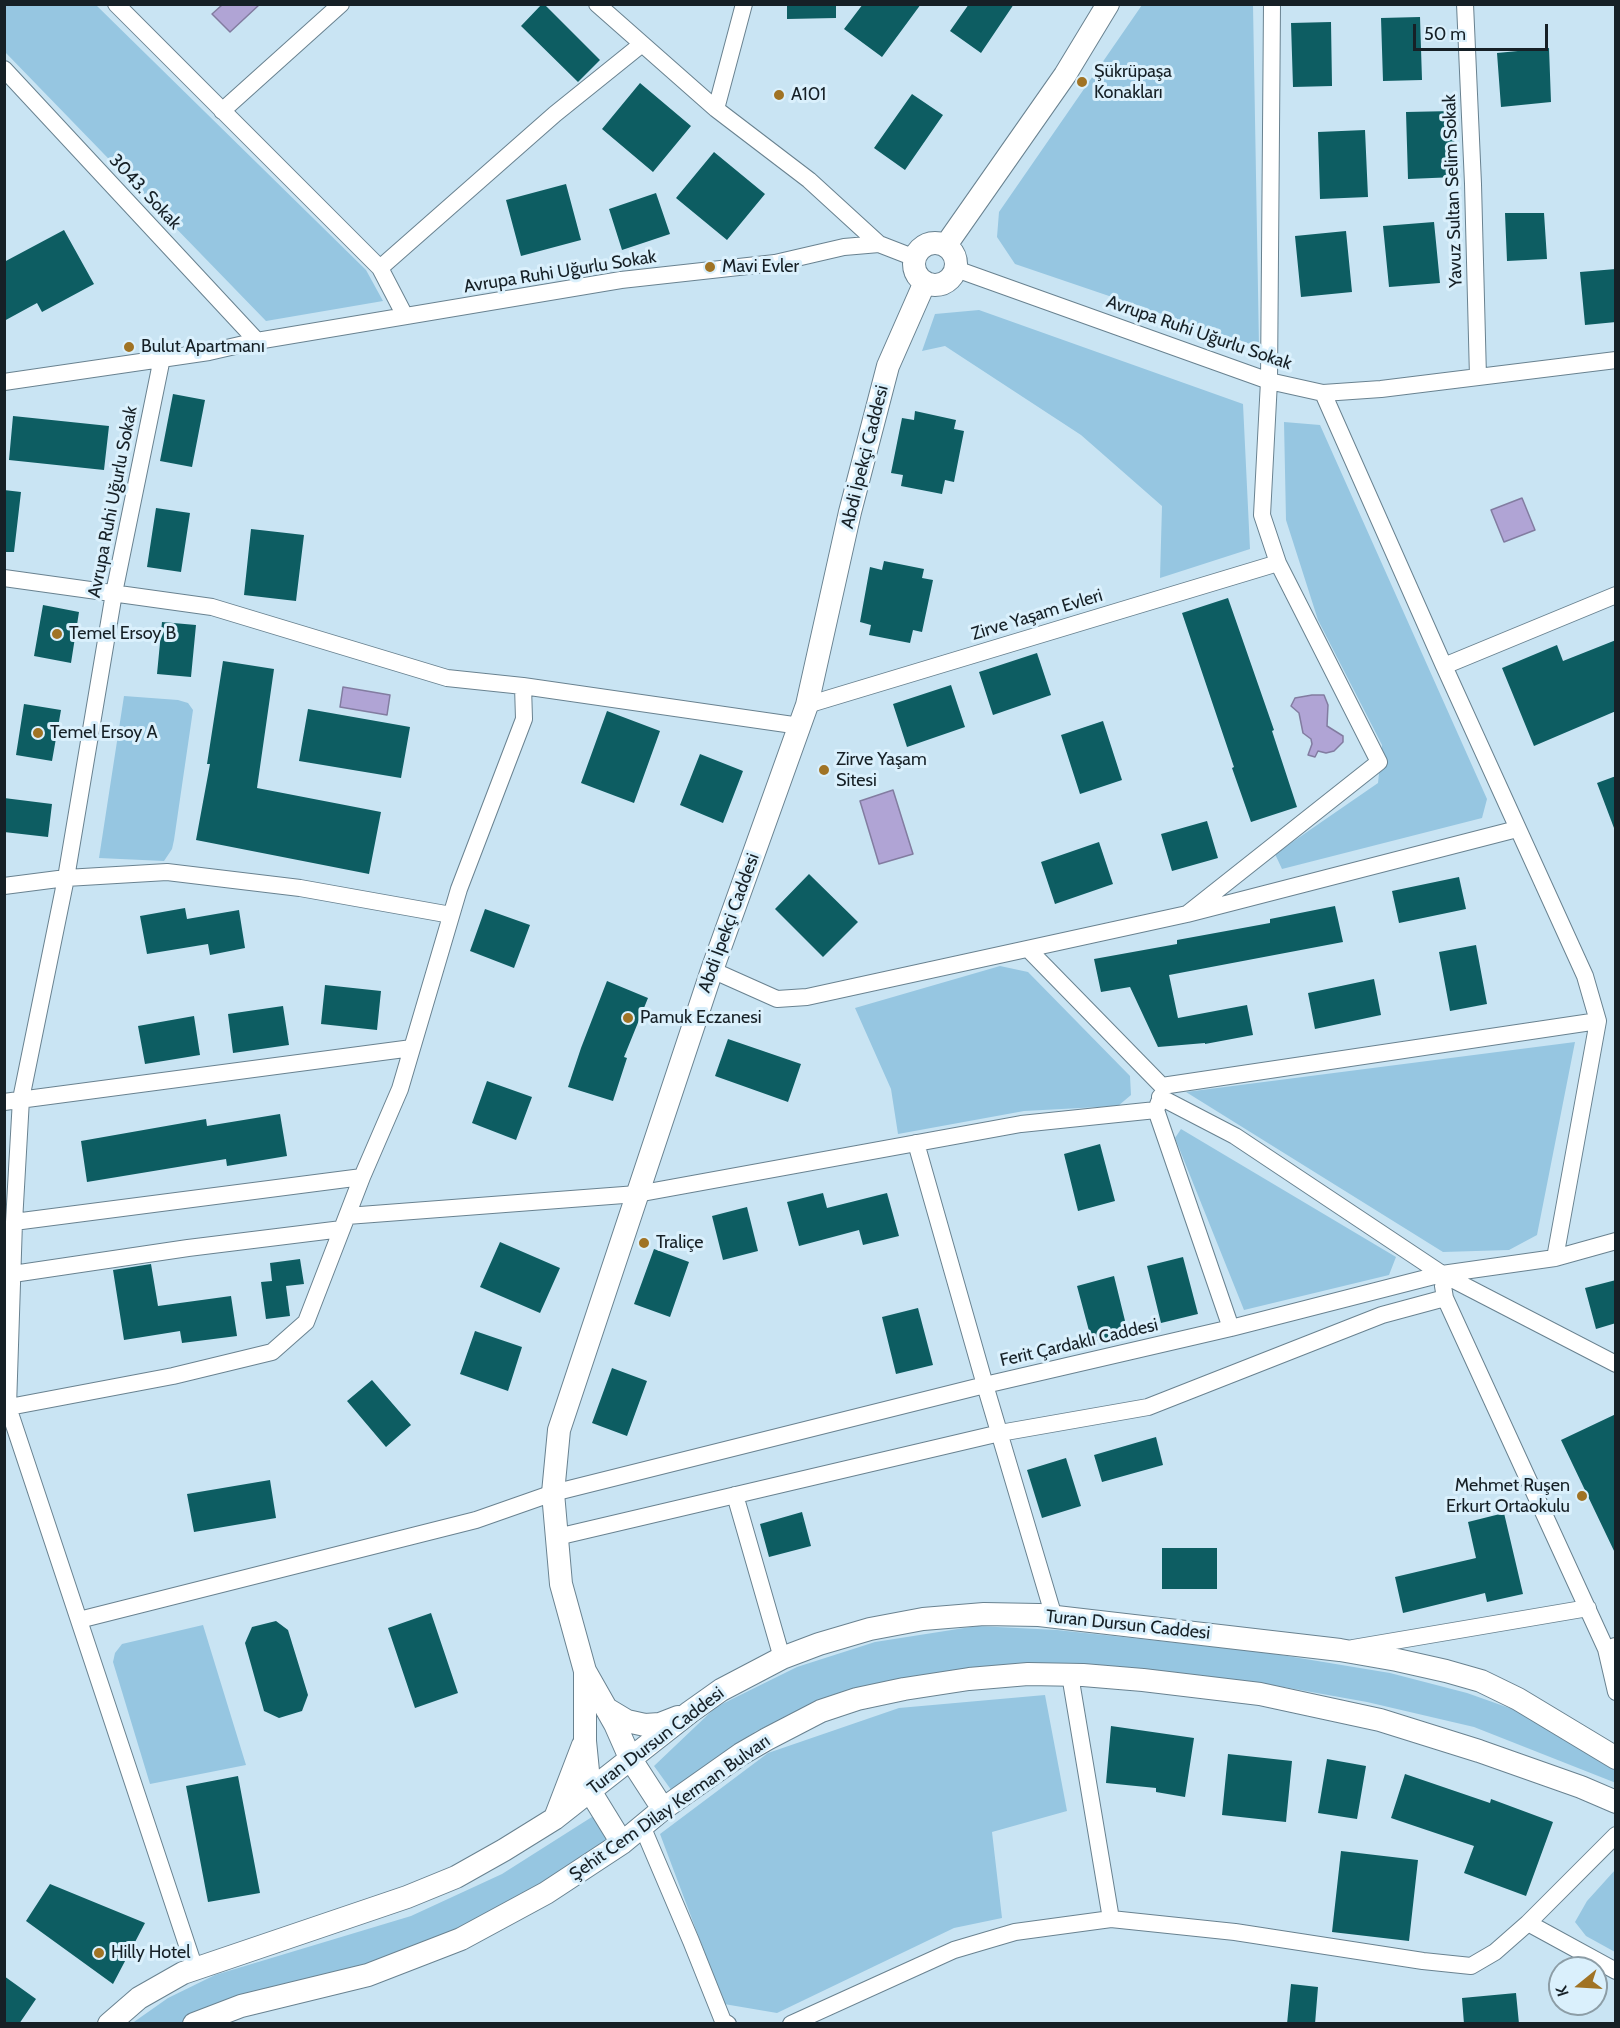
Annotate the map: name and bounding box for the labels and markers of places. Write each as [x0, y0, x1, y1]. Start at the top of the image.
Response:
place label: Şükrüpaşa Konakları [1094, 61, 1172, 104]
marker: Şükrüpaşa Konakları [1075, 75, 1089, 89]
place label: A101 [791, 84, 826, 106]
marker: A101 [772, 88, 786, 102]
place label: Mavi Evler [722, 256, 799, 278]
marker: Mavi Evler [703, 260, 717, 274]
place label: Bulut Apartmanı [141, 336, 265, 358]
marker: Bulut Apartmanı [122, 340, 136, 354]
place label: Temel Ersoy B [69, 623, 176, 645]
marker: Temel Ersoy B [50, 627, 64, 641]
place label: Temel Ersoy A [50, 722, 158, 744]
marker: Temel Ersoy A [31, 726, 45, 740]
place label: Zirve Yaşam Sitesi [836, 749, 927, 792]
marker: Zirve Yaşam Sitesi [817, 763, 831, 777]
place label: Pamuk Eczanesi [640, 1007, 762, 1029]
marker: Pamuk Eczanesi [621, 1011, 635, 1025]
place label: Traliçe [656, 1232, 704, 1254]
marker: Traliçe [637, 1236, 651, 1250]
place label: Mehmet Ruşen Erkurt Ortaokulu [1446, 1475, 1570, 1518]
marker: Mehmet Ruşen Erkurt Ortaokulu [1575, 1489, 1589, 1503]
place label: Hilly Hotel [111, 1942, 191, 1964]
marker: Hilly Hotel [92, 1946, 106, 1960]

